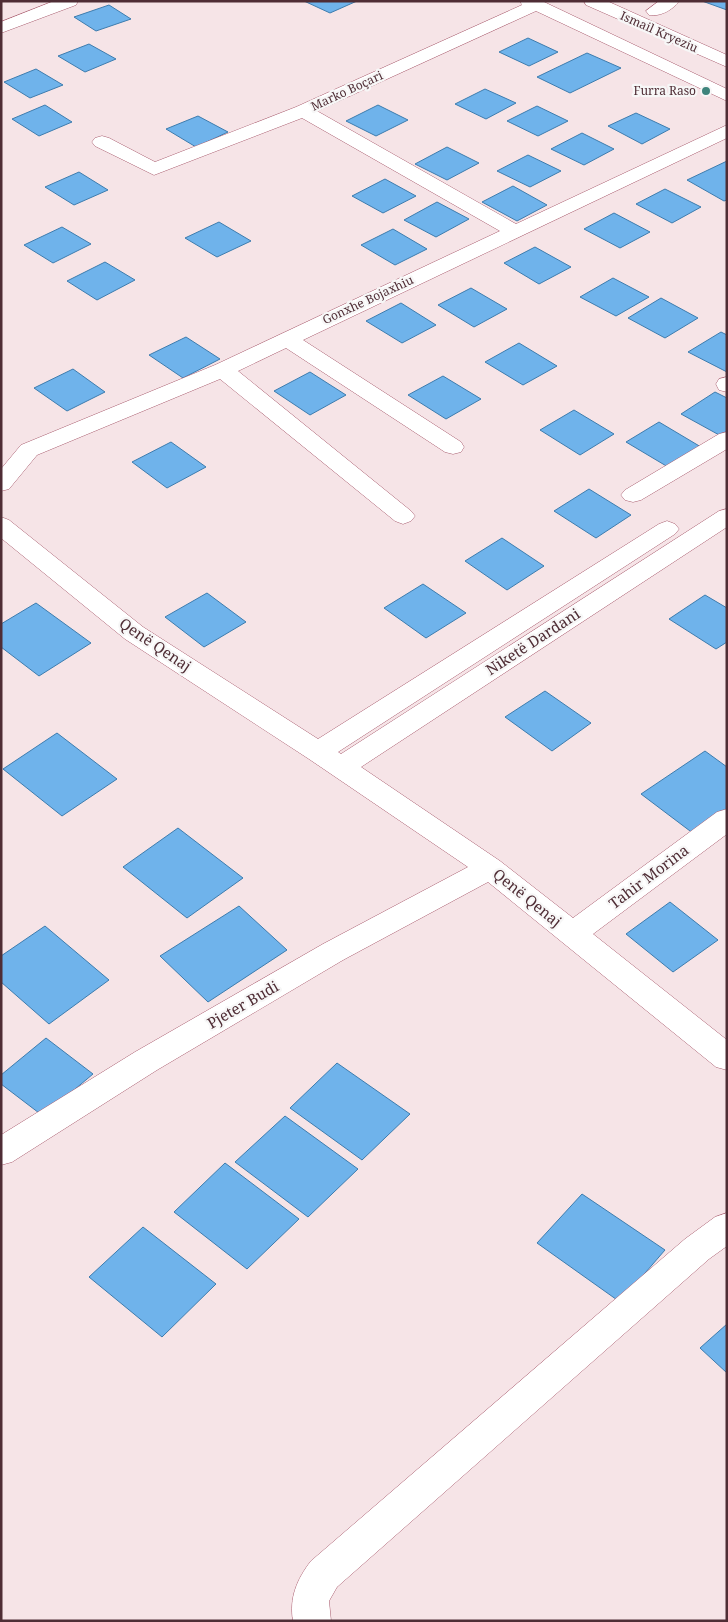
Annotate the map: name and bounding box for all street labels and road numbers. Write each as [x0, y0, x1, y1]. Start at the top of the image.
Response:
street label: Ismail Kryeziu [618, 7, 701, 56]
street label: Marko Boçari [308, 66, 386, 115]
street label: Gonxhe Bojaxhiu [320, 271, 416, 328]
street label: Niketë Dardani [482, 603, 584, 679]
street label: Qenë Qenaj [116, 613, 195, 676]
street label: Tahir Morina [604, 840, 692, 913]
street label: Qenë Qenaj [489, 863, 566, 931]
street label: Pjeter Budi [203, 976, 282, 1033]

